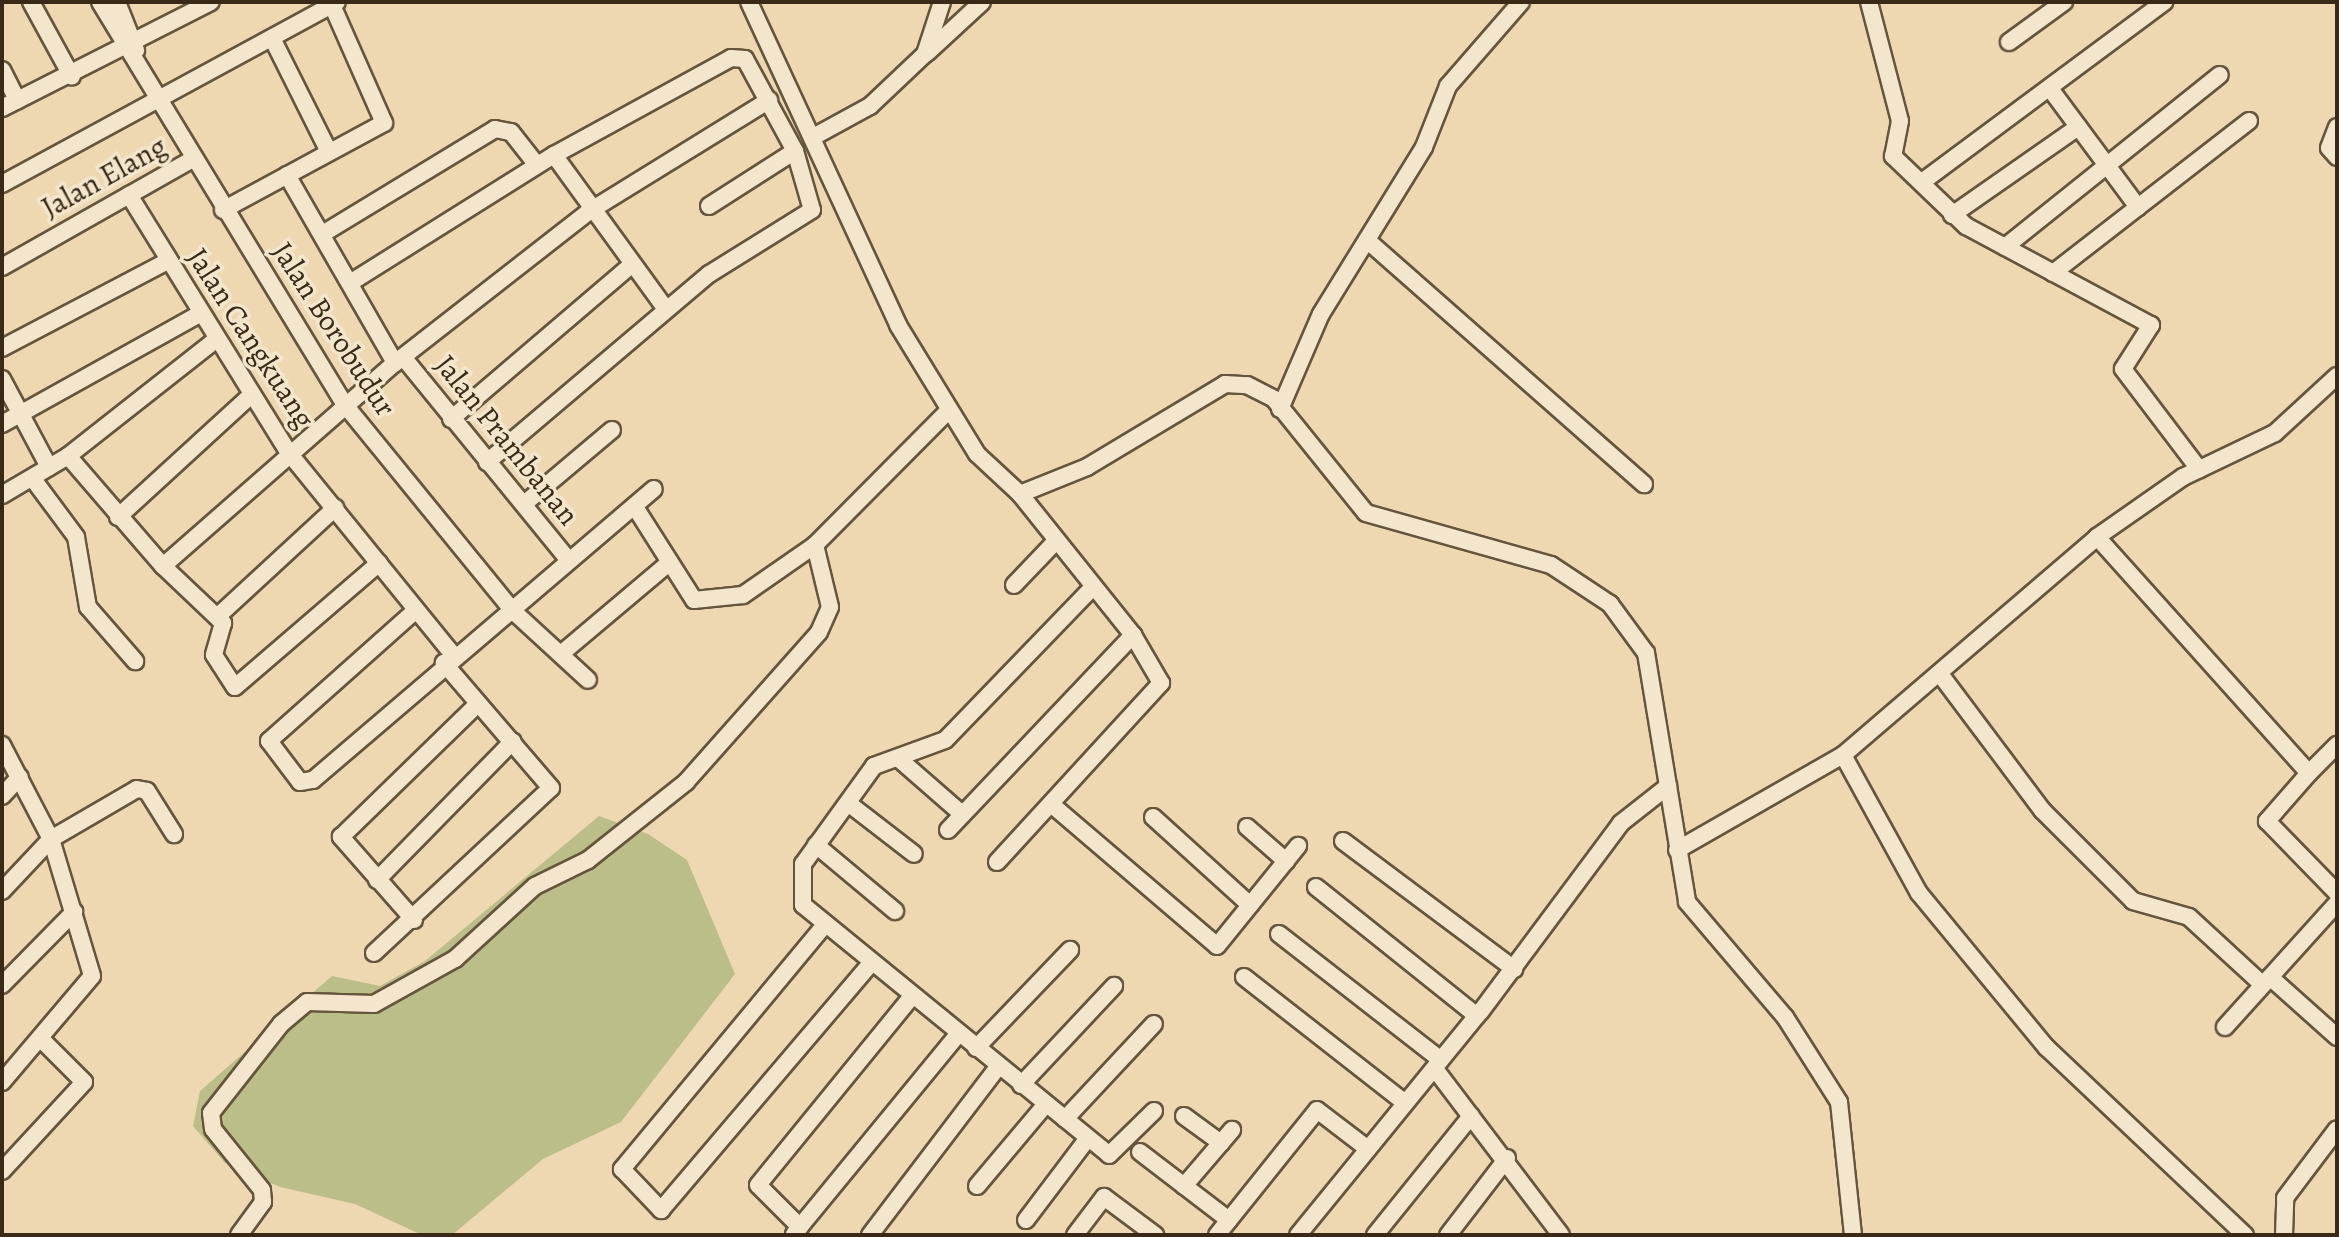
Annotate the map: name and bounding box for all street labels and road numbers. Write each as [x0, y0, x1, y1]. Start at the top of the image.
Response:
street label: Jalan Elang [35, 128, 173, 226]
street label: Jalan Borobudur [264, 235, 404, 423]
street label: Jalan Cangkuang [179, 241, 323, 435]
street label: Jalan Prambanan [427, 347, 587, 533]

